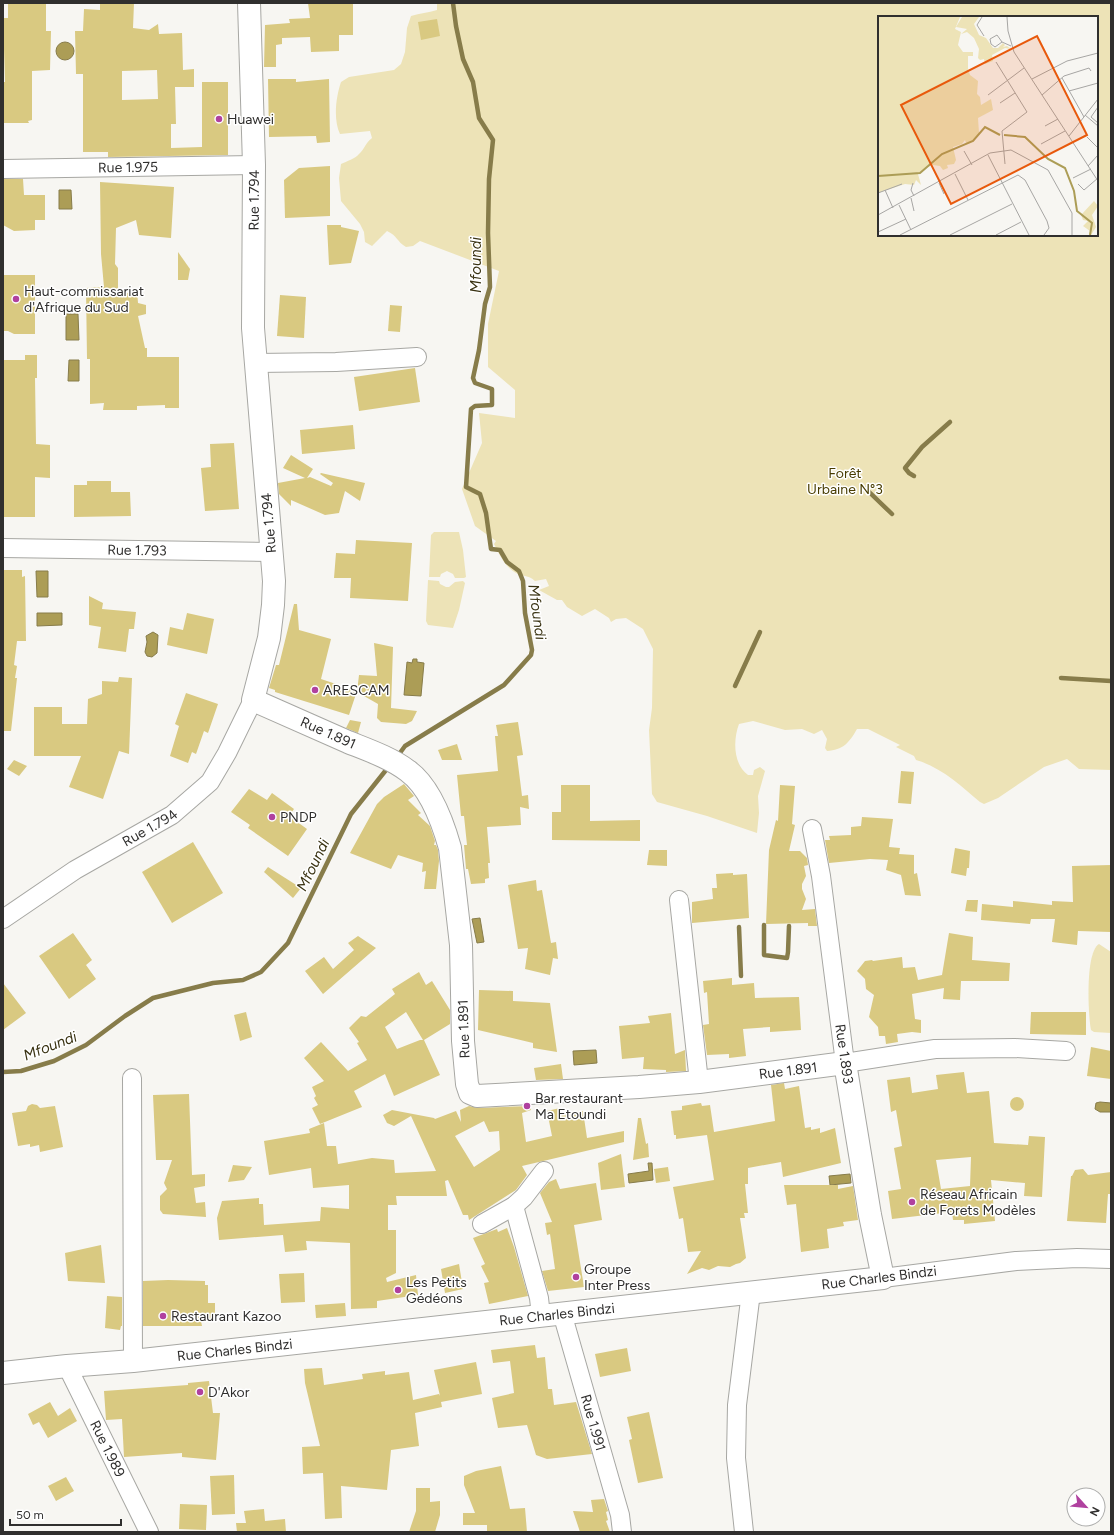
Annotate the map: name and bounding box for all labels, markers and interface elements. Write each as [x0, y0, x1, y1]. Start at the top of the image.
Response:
inset map [878, 16, 1098, 236]
place label: Huawei [227, 111, 274, 128]
marker: Huawei [214, 114, 224, 124]
street label: Rue 1.975 [98, 158, 158, 176]
street label: Rue 1.794 [245, 169, 262, 230]
water label: Mfoundi [467, 237, 485, 293]
place label: Haut-commissariat d'Afrique du Sud [24, 283, 144, 316]
marker: Haut-commissariat d'Afrique du Sud [11, 294, 21, 304]
park label: Forêt Urbaine N°3 [807, 465, 883, 498]
street label: Rue 1.794 [258, 492, 280, 554]
street label: Rue 1.793 [107, 541, 167, 559]
water label: Mfoundi [524, 583, 550, 641]
place label: ARESCAM [323, 682, 390, 699]
marker: ARESCAM [310, 685, 320, 695]
street label: Rue 1.891 [298, 713, 358, 753]
street label: Rue 1.794 [119, 805, 181, 850]
place label: PNDP [280, 809, 317, 826]
marker: PNDP [267, 812, 277, 822]
water label: Mfoundi [293, 835, 334, 894]
street label: Rue 1.891 [454, 999, 474, 1059]
street label: Rue 1.893 [831, 1023, 857, 1085]
water label: Mfoundi [21, 1027, 80, 1064]
street label: Rue 1.891 [758, 1059, 818, 1083]
place label: Bar restaurant Ma Etoundi [535, 1090, 623, 1123]
marker: Bar restaurant Ma Etoundi [522, 1101, 532, 1111]
place label: Réseau Africain de Forets Modèles [920, 1186, 1036, 1219]
marker: Réseau Africain de Forets Modèles [907, 1197, 917, 1207]
place label: Groupe Inter Press [584, 1261, 650, 1294]
street label: Rue Charles Bindzi [820, 1262, 938, 1294]
marker: Groupe Inter Press [571, 1272, 581, 1282]
place label: Les Petits Gédéons [406, 1274, 467, 1307]
marker: Les Petits Gédéons [393, 1285, 403, 1295]
street label: Rue Charles Bindzi [498, 1299, 616, 1329]
place label: Restaurant Kazoo [171, 1308, 281, 1325]
marker: Restaurant Kazoo [158, 1311, 168, 1321]
street label: Rue Charles Bindzi [176, 1335, 293, 1365]
place label: D'Akor [208, 1384, 250, 1401]
marker: D'Akor [195, 1387, 205, 1397]
street label: Rue 1.991 [577, 1392, 610, 1453]
street label: Rue 1.989 [87, 1417, 129, 1480]
north arrow [1066, 1487, 1106, 1527]
scale bar [10, 1501, 121, 1527]
text: N [1087, 1505, 1102, 1518]
text: 50 m [16, 1508, 44, 1522]

